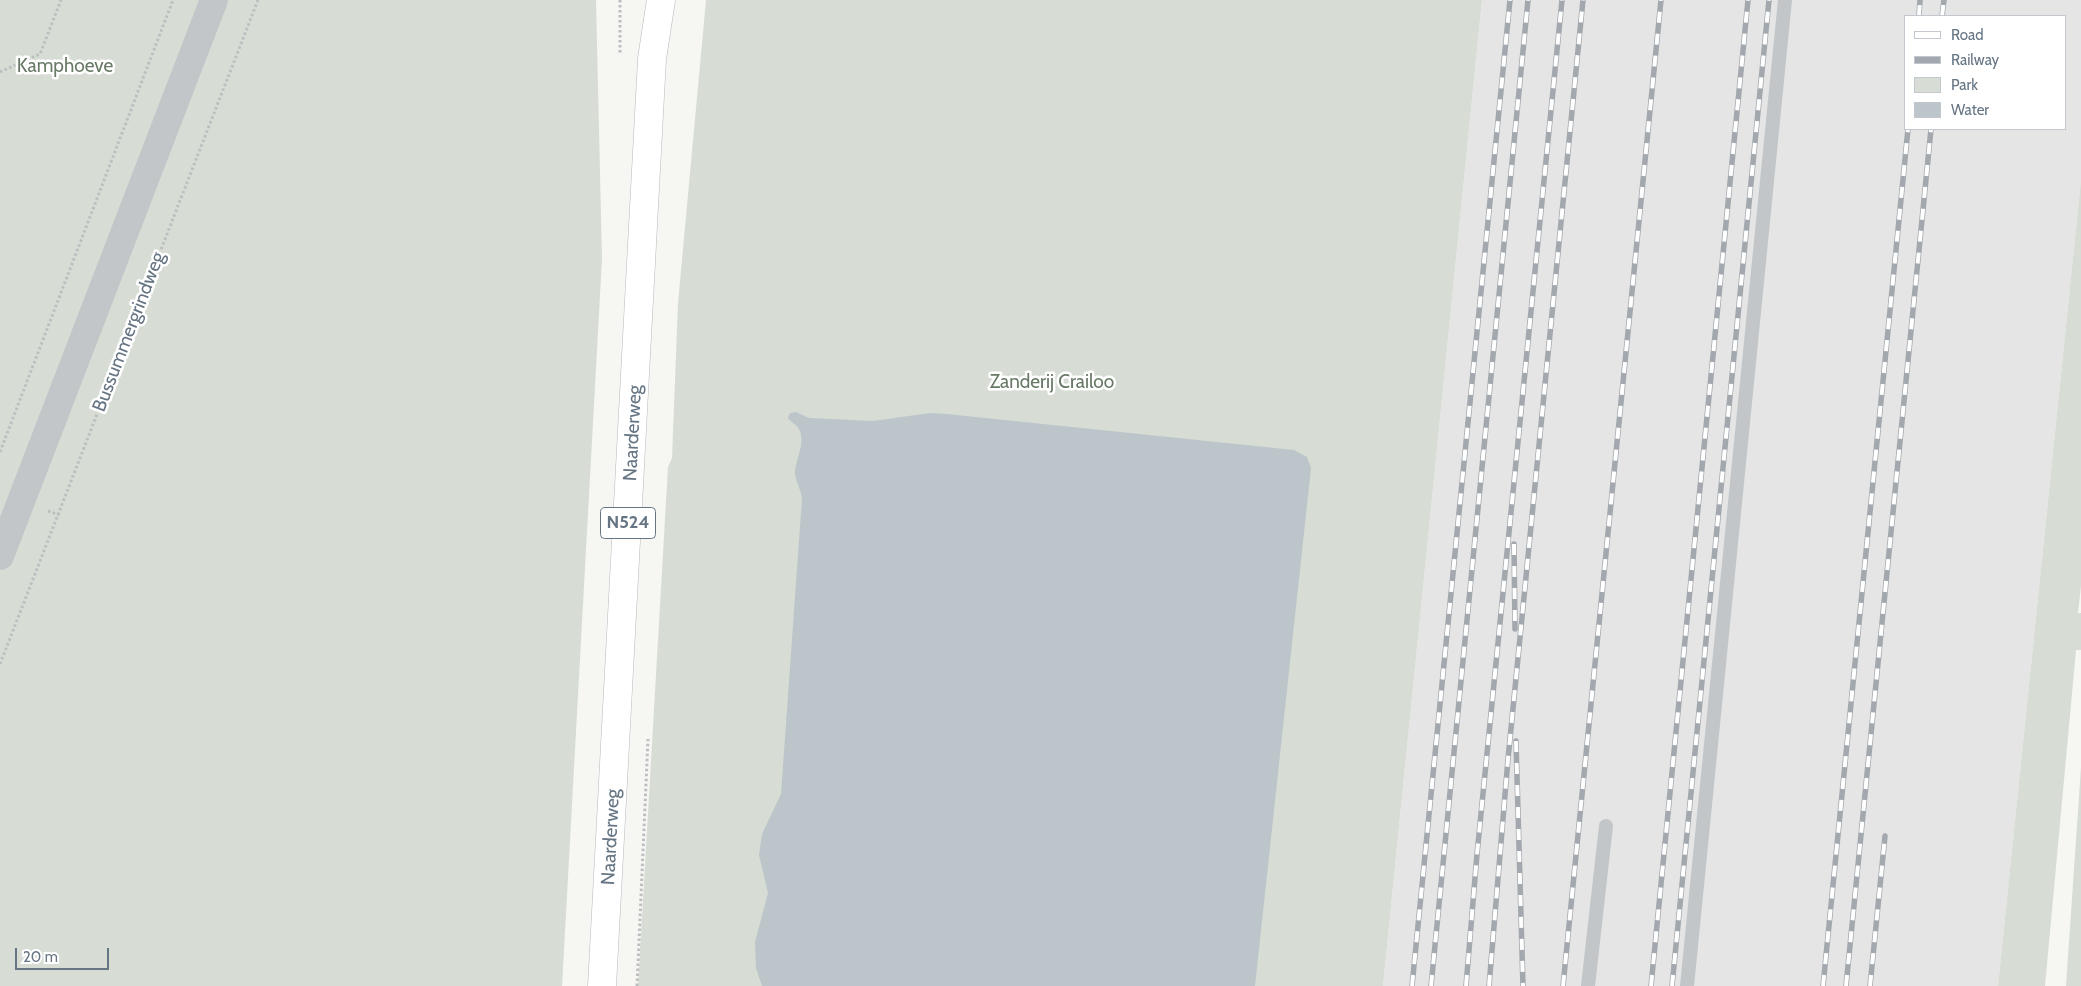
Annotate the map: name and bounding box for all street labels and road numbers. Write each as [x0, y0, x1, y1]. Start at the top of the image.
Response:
street label: Bussummergrindweg [88, 249, 170, 415]
street label: Naarderweg [619, 384, 647, 482]
road number: N524 [600, 508, 656, 538]
street label: Naarderweg [597, 788, 625, 886]

